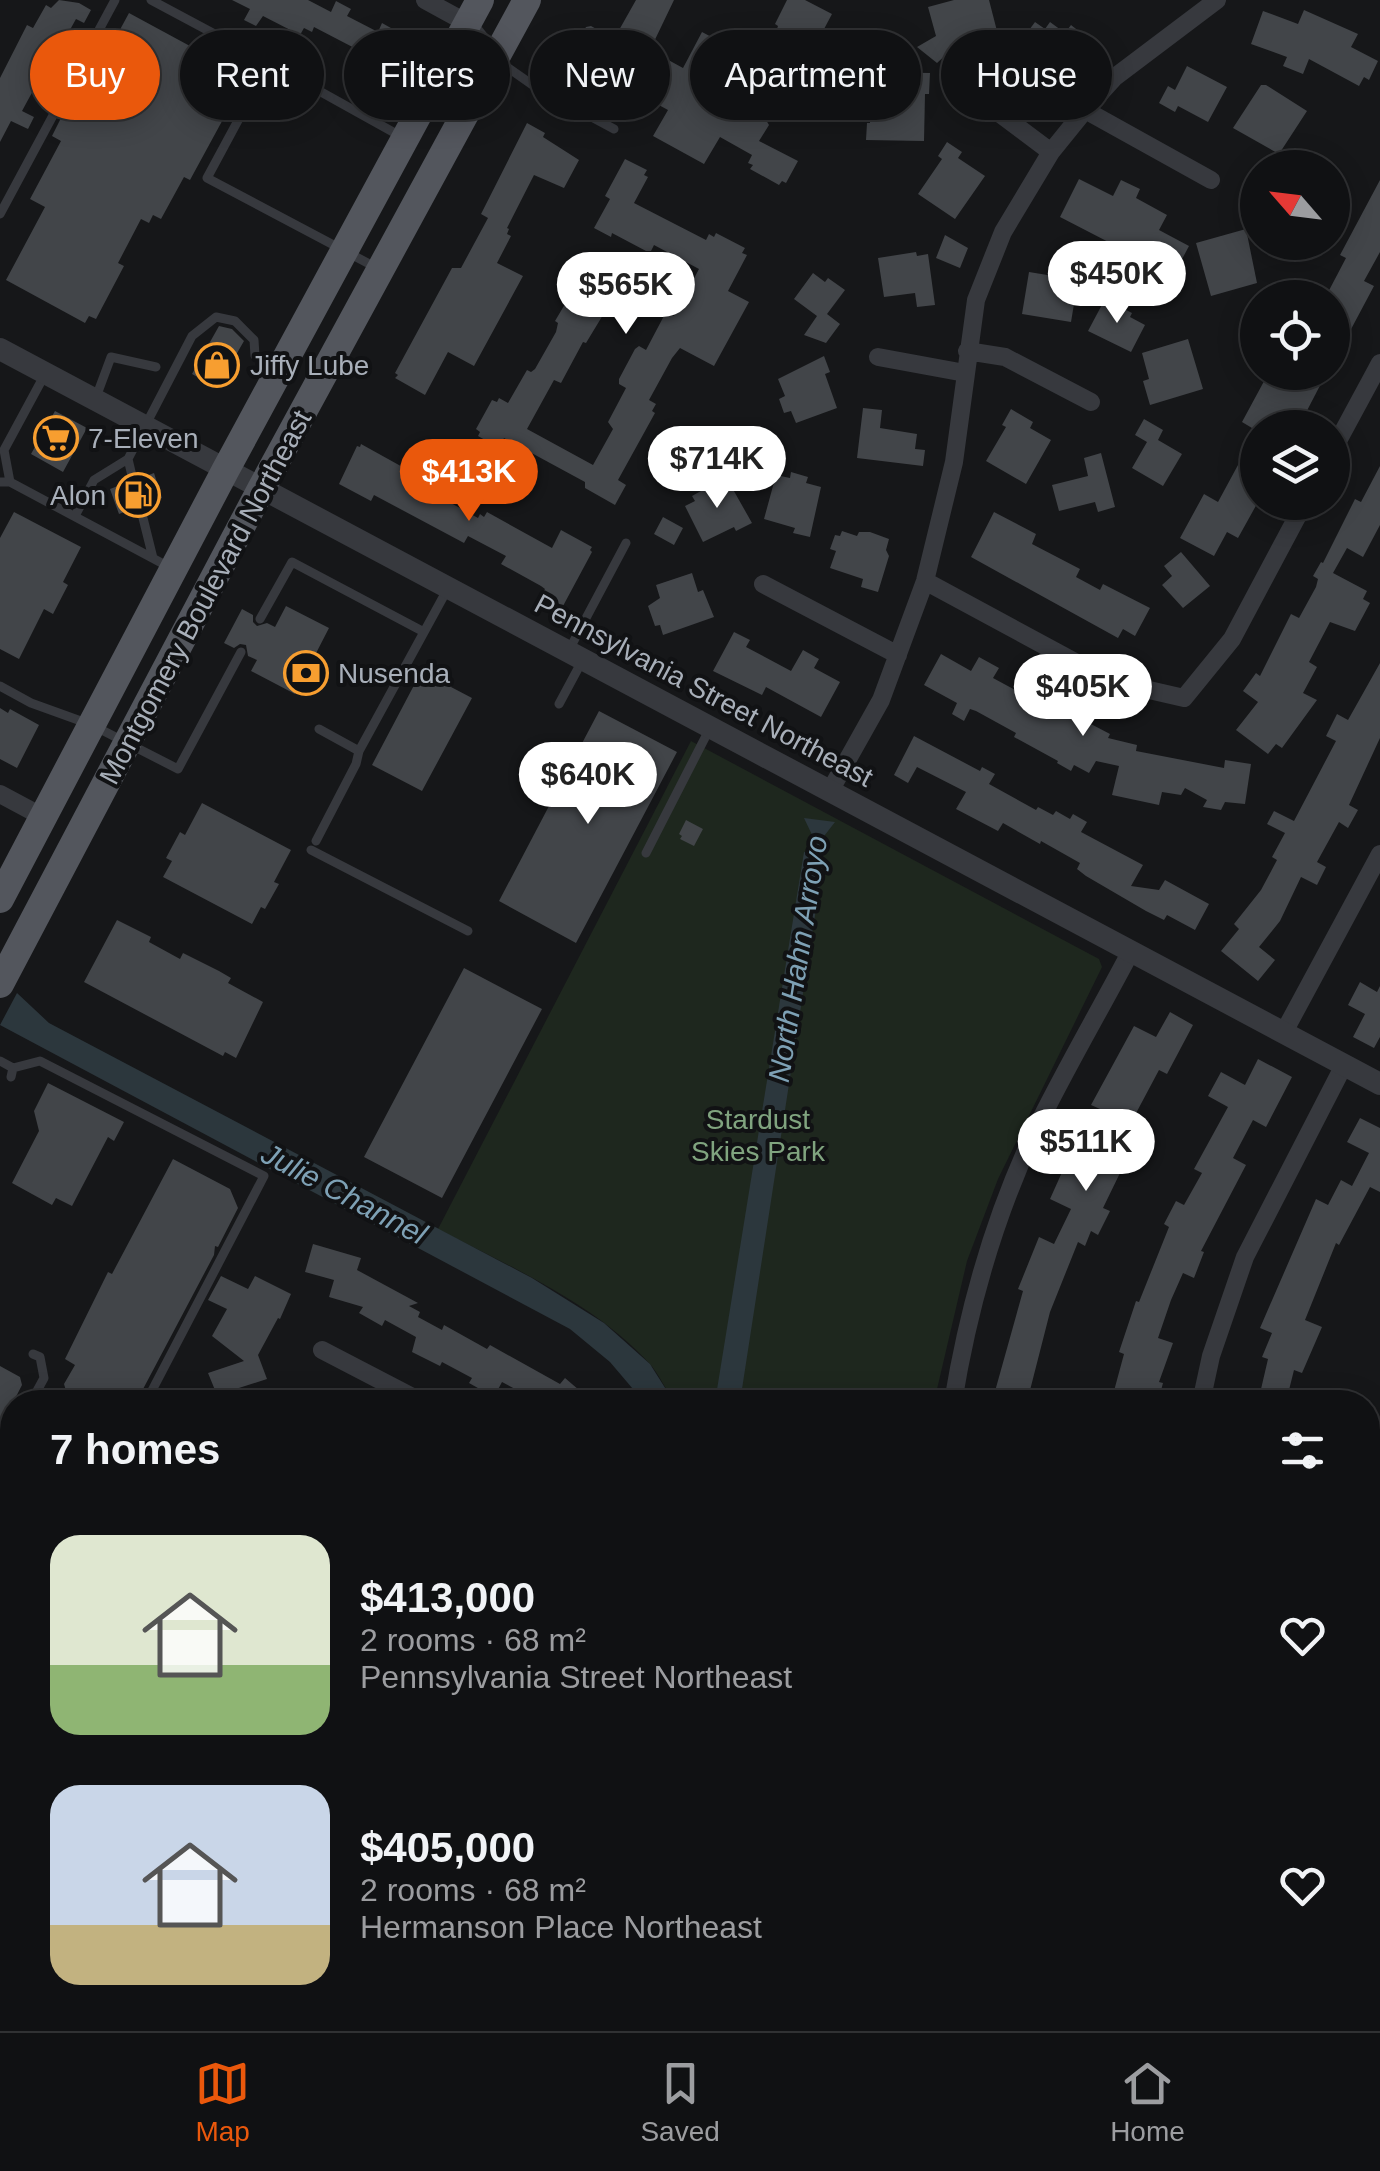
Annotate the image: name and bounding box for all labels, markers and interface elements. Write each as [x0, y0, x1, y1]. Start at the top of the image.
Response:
chip: Buy [30, 30, 160, 120]
chip: Rent [180, 30, 324, 120]
chip: Filters [344, 30, 510, 120]
chip: New [530, 30, 670, 120]
chip: Apartment [690, 30, 921, 120]
chip: House [941, 30, 1112, 120]
north arrow [1240, 150, 1350, 260]
map controls [1240, 150, 1350, 520]
pin: $450K [1047, 241, 1187, 326]
pin: $565K [556, 252, 696, 337]
text: $450K [1070, 255, 1164, 291]
text: $565K [579, 266, 673, 302]
button: locate [1240, 280, 1350, 390]
shop icon: Jiffy Lube [194, 342, 240, 388]
place label: Jiffy Lube [250, 350, 369, 381]
street label: Montgomery Boulevard Northeast [93, 405, 317, 789]
button: layers [1240, 410, 1350, 520]
supermarket icon: 7-Eleven [33, 415, 79, 461]
place label: 7-Eleven [88, 423, 199, 454]
pin: $714K [647, 426, 787, 511]
pin: $413K [399, 439, 539, 524]
text: $714K [670, 440, 764, 476]
text: $413K [422, 453, 516, 489]
fuel station icon: Alon [115, 472, 161, 518]
place label: Alon [50, 480, 106, 511]
street label: Pennsylvania Street Northeast [530, 588, 878, 793]
bank icon: Nusenda [283, 650, 329, 696]
pin: $405K [1013, 654, 1153, 739]
place label: Nusenda [338, 658, 451, 689]
text: $405K [1036, 668, 1130, 704]
pin: $640K [518, 742, 658, 827]
text: $640K [541, 756, 635, 792]
water label: North Hahn Arroyo [762, 833, 833, 1084]
park label: Stardust Skies Park [691, 1104, 826, 1167]
pin: $511K [1016, 1109, 1156, 1194]
text: $511K [1040, 1123, 1132, 1159]
water label: Julie Channel [255, 1136, 433, 1251]
icon: filters [1275, 1423, 1330, 1478]
text: 7 homes [50, 1426, 220, 1473]
text: $413,000 [360, 1574, 535, 1621]
icon: home [130, 1575, 250, 1695]
icon: heart [1275, 1608, 1330, 1663]
text: 2 rooms · 68 m² [360, 1622, 586, 1658]
text: Pennsylvania Street Northeast [360, 1659, 792, 1695]
text: $405,000 [360, 1824, 535, 1871]
icon: home [130, 1825, 250, 1945]
icon: heart [1275, 1858, 1330, 1913]
text: 2 rooms · 68 m² [360, 1872, 586, 1908]
text: Hermanson Place Northeast [360, 1909, 762, 1945]
tab: Map [195, 2056, 250, 2148]
tab: Saved [640, 2056, 720, 2148]
tab: Home [1110, 2056, 1185, 2148]

